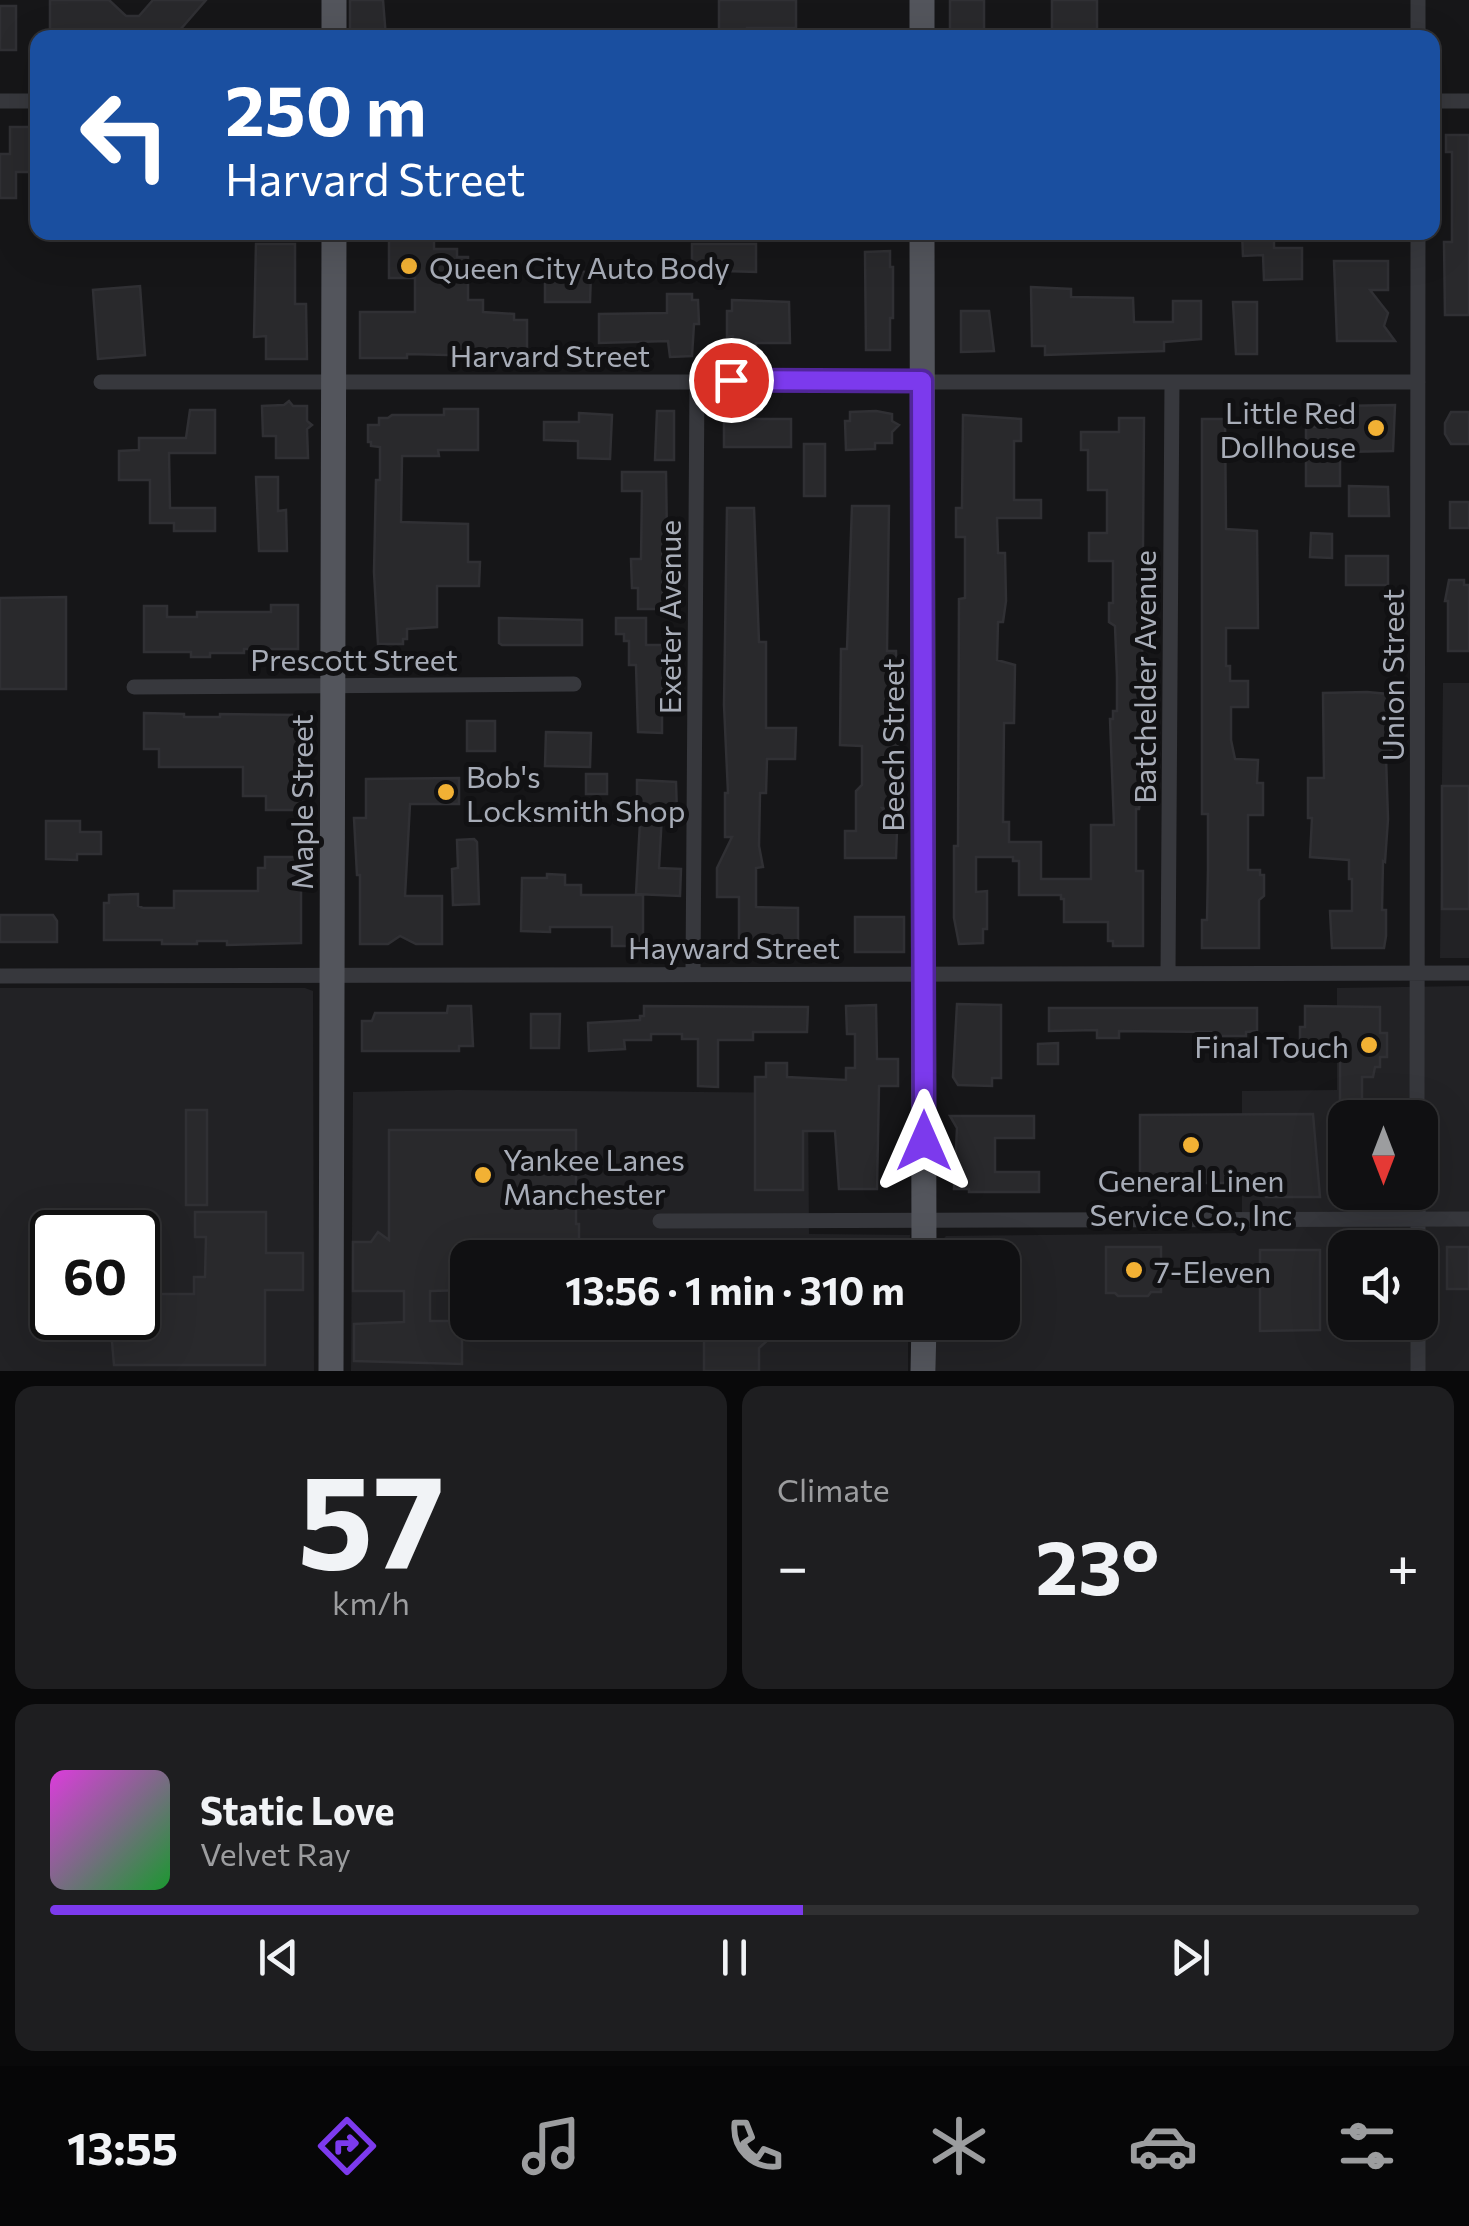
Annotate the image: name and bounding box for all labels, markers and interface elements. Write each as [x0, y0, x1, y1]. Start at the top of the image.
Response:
text: 250 m [225, 65, 427, 150]
icon: left [60, 70, 190, 200]
text: Harvard Street [225, 150, 525, 205]
place label: Queen City Auto Body [429, 248, 730, 285]
marker: Queen City Auto Body [398, 255, 420, 277]
street label: Harvard Street [450, 336, 650, 373]
pin [689, 338, 774, 423]
icon: arrive [704, 353, 759, 408]
place label: Little Red Dollhouse [1219, 393, 1356, 464]
marker: Little Red Dollhouse [1365, 417, 1387, 439]
street label: Exeter Avenue [650, 520, 687, 714]
street label: Batchelder Avenue [1125, 550, 1162, 804]
street label: Union Street [1373, 589, 1410, 761]
street label: Prescott Street [250, 640, 458, 677]
street label: Beech Street [873, 658, 910, 832]
street label: Maple Street [282, 714, 319, 890]
place label: Bob's Locksmith Shop [466, 757, 685, 828]
marker: Bob's Locksmith Shop [435, 781, 457, 803]
street label: Hayward Street [628, 928, 840, 965]
place label: Final Touch [1194, 1027, 1349, 1064]
marker: Final Touch [1358, 1034, 1380, 1056]
position arrow [872, 1089, 976, 1193]
north arrow [1328, 1100, 1438, 1210]
map controls [1328, 1100, 1438, 1340]
marker: General Linen Service Co., Inc [1180, 1134, 1202, 1156]
place label: Yankee Lanes Manchester [503, 1140, 685, 1211]
place label: General Linen Service Co., Inc [1090, 1161, 1292, 1232]
marker: Yankee Lanes Manchester [472, 1164, 494, 1186]
speed limit sign: 60 [30, 1210, 160, 1340]
button: sound [1328, 1230, 1438, 1340]
place label: 7-Eleven [1154, 1252, 1271, 1289]
marker: 7-Eleven [1123, 1259, 1145, 1281]
text: 13:56 · 1 min · 310 m [565, 1266, 905, 1313]
text: 57 [297, 1437, 445, 1596]
text: Climate [777, 1469, 890, 1509]
text: 23° [1036, 1519, 1159, 1610]
text: − [777, 1531, 808, 1598]
text: + [1387, 1531, 1419, 1598]
text: km/h [332, 1582, 410, 1622]
text: Static Love [200, 1786, 395, 1833]
text: Velvet Ray [200, 1833, 351, 1873]
icon: previous [251, 1930, 306, 1985]
icon: pause [707, 1930, 762, 1985]
icon: next [1163, 1930, 1218, 1985]
icon: directions [312, 2111, 382, 2181]
icon: music [516, 2111, 586, 2181]
icon: phone [720, 2111, 790, 2181]
icon: climate [924, 2111, 994, 2181]
icon: car [1128, 2111, 1198, 2181]
icon: filters [1332, 2111, 1402, 2181]
text: 13:55 [67, 2119, 178, 2174]

